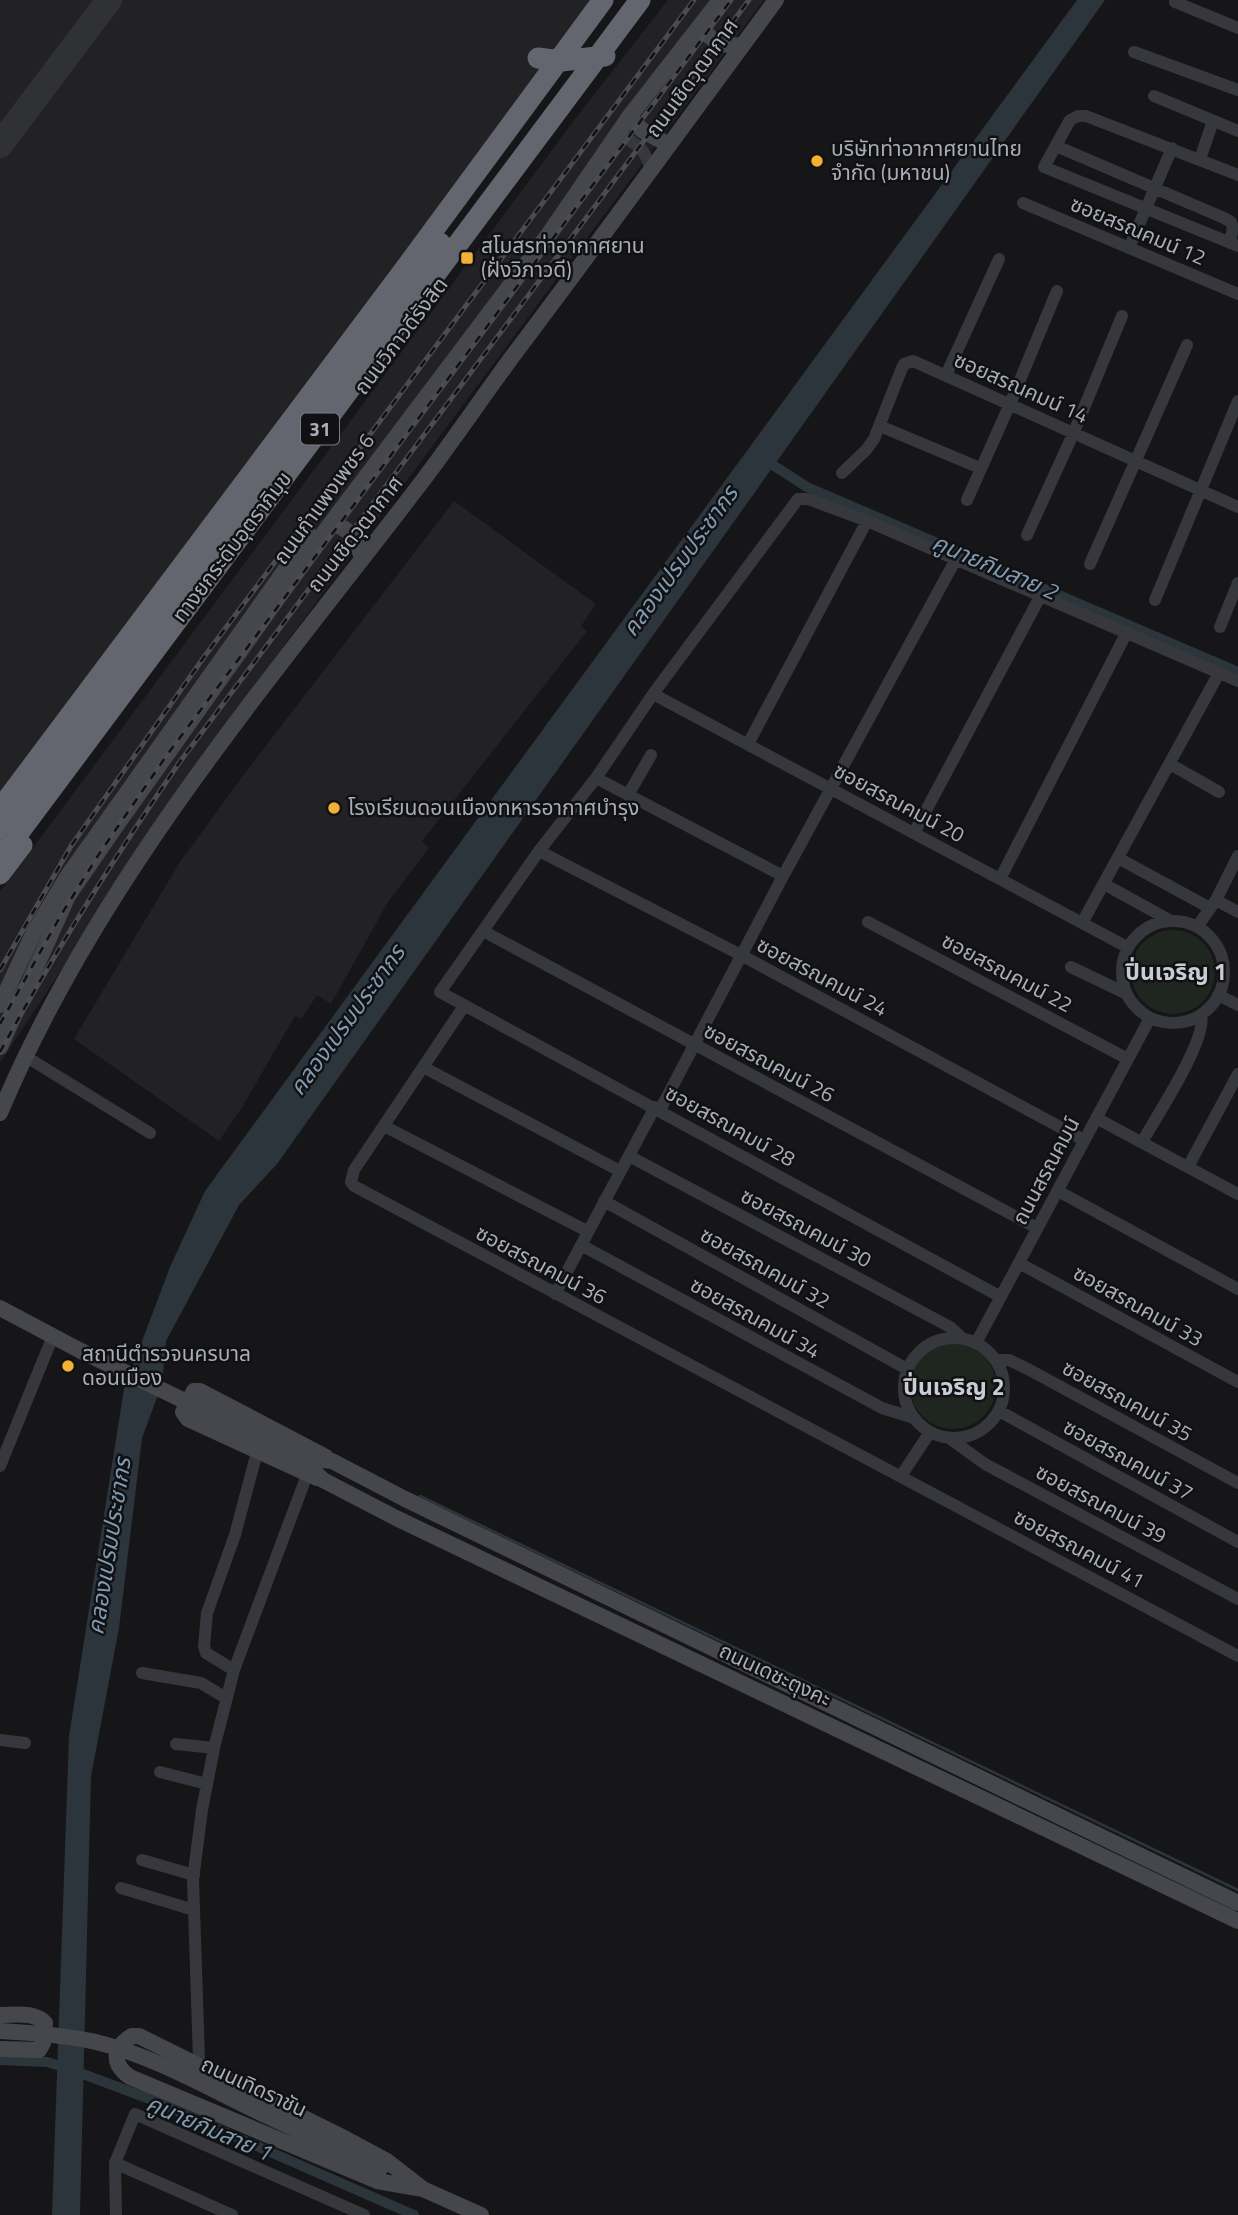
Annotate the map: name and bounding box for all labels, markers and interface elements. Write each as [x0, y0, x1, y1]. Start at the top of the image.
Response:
street label: ถนนเชิดวุฒากาศ [637, 11, 746, 144]
place label: บริษัทท่าอากาศยานไทย จำกัด (มหาชน) [831, 132, 1022, 188]
marker: บริษัทท่าอากาศยานไทย จำกัด (มหาชน) [809, 153, 825, 169]
street label: ซอยสรณคมน์ 12 [1066, 187, 1211, 273]
place label: สโมสรท่าอากาศยาน (ฝั่งวิภาวดี) [481, 229, 645, 285]
marker: สโมสรท่าอากาศยาน (ฝั่งวิภาวดี) [459, 250, 475, 266]
street label: ถนนวิภาวดีรังสิต [345, 270, 455, 401]
street label: ซอยสรณคมน์ 14 [949, 343, 1094, 431]
road number: 31 [301, 414, 339, 444]
street label: ถนนกำแพงเพชร 6 [265, 426, 382, 571]
street label: ทางยกระดับอุตราภิมุข [164, 464, 299, 629]
street label: ถนนเชิดวุฒากาศ [298, 468, 410, 599]
water label: คลองเปรมประชากร [613, 477, 747, 643]
water label: คูนายกิมสาย 2 [927, 524, 1064, 609]
street label: ซอยสรณคมน์ 20 [828, 754, 971, 850]
place label: โรงเรียนดอนเมืองทหารอากาศบำรุง [348, 791, 639, 823]
marker: โรงเรียนดอนเมืองทหารอากาศบำรุง [326, 800, 342, 816]
street label: ซอยสรณคมน์ 22 [936, 924, 1079, 1020]
street label: ซอยสรณคมน์ 24 [751, 928, 894, 1024]
water label: คลองเปรมประชากร [280, 936, 414, 1102]
district label: ปิ่นเจริญ 1 [1125, 954, 1227, 989]
street label: ซอยสรณคมน์ 26 [698, 1014, 841, 1110]
street label: ซอยสรณคมน์ 28 [660, 1076, 802, 1174]
street label: ถนนสรณคมน์ [1003, 1111, 1087, 1230]
street label: ซอยสรณคมน์ 30 [735, 1179, 878, 1275]
street label: ซอยสรณคมน์ 36 [470, 1216, 613, 1312]
street label: ซอยสรณคมน์ 32 [695, 1218, 836, 1316]
street label: ซอยสรณคมน์ 33 [1068, 1256, 1209, 1354]
street label: ซอยสรณคมน์ 34 [685, 1268, 826, 1366]
place label: สถานีตำรวจนครบาล ดอนเมือง [82, 1337, 251, 1393]
street label: ซอยสรณคมน์ 35 [1057, 1351, 1198, 1449]
marker: สถานีตำรวจนครบาล ดอนเมือง [60, 1358, 76, 1374]
district label: ปิ่นเจริญ 2 [903, 1369, 1005, 1404]
street label: ซอยสรณคมน์ 37 [1058, 1410, 1199, 1508]
water label: คลองเปรมประชากร [77, 1453, 140, 1637]
street label: ซอยสรณคมน์ 39 [1030, 1455, 1173, 1551]
street label: ซอยสรณคมน์ 41 [1008, 1500, 1151, 1596]
street label: ถนนเดชะตุงคะ [714, 1634, 837, 1714]
street label: ถนนเทิดราชัน [196, 2048, 313, 2125]
water label: คูนายกิมสาย 1 [141, 2085, 277, 2170]

